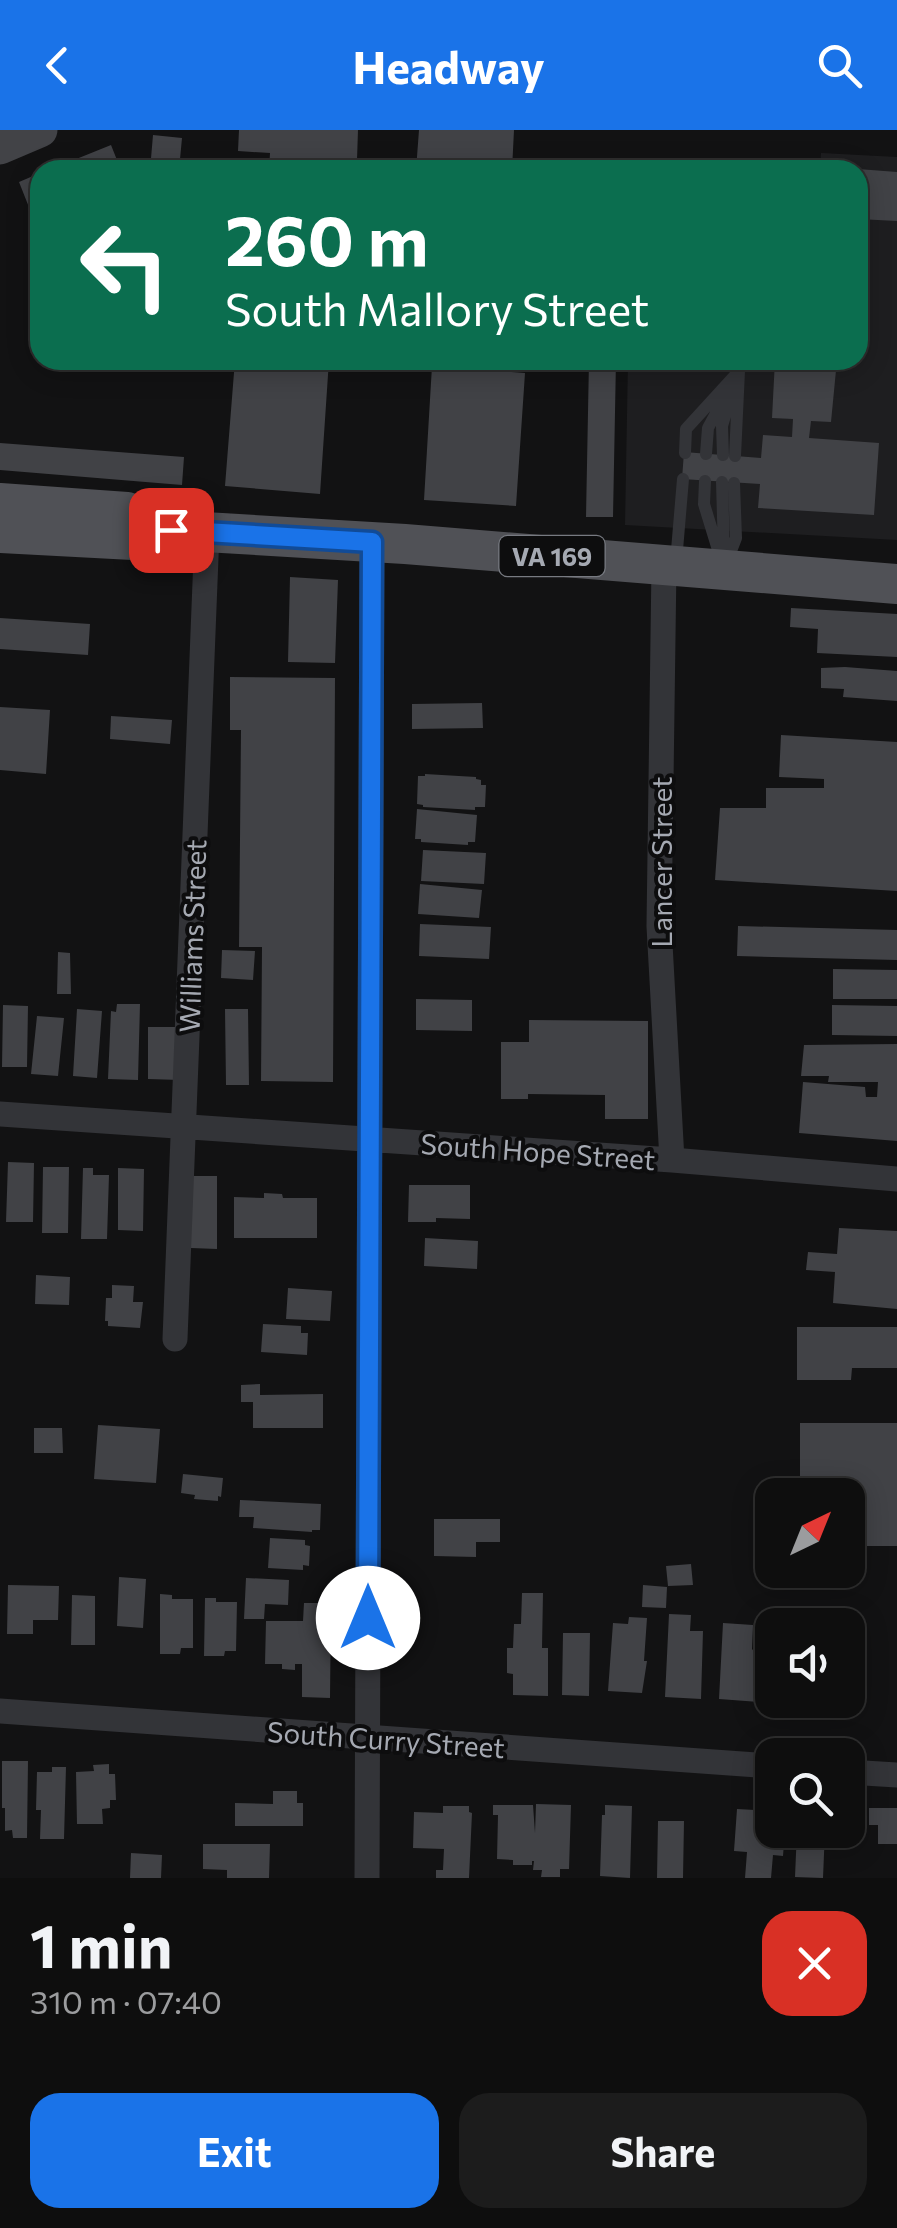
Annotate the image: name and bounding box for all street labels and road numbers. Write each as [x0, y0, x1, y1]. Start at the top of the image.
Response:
road number: VA 169 [500, 536, 604, 576]
street label: Lancer Street [644, 776, 678, 948]
street label: Williams Street [172, 839, 212, 1033]
street label: South Hope Street [419, 1126, 657, 1176]
street label: South Curry Street [266, 1714, 506, 1764]

